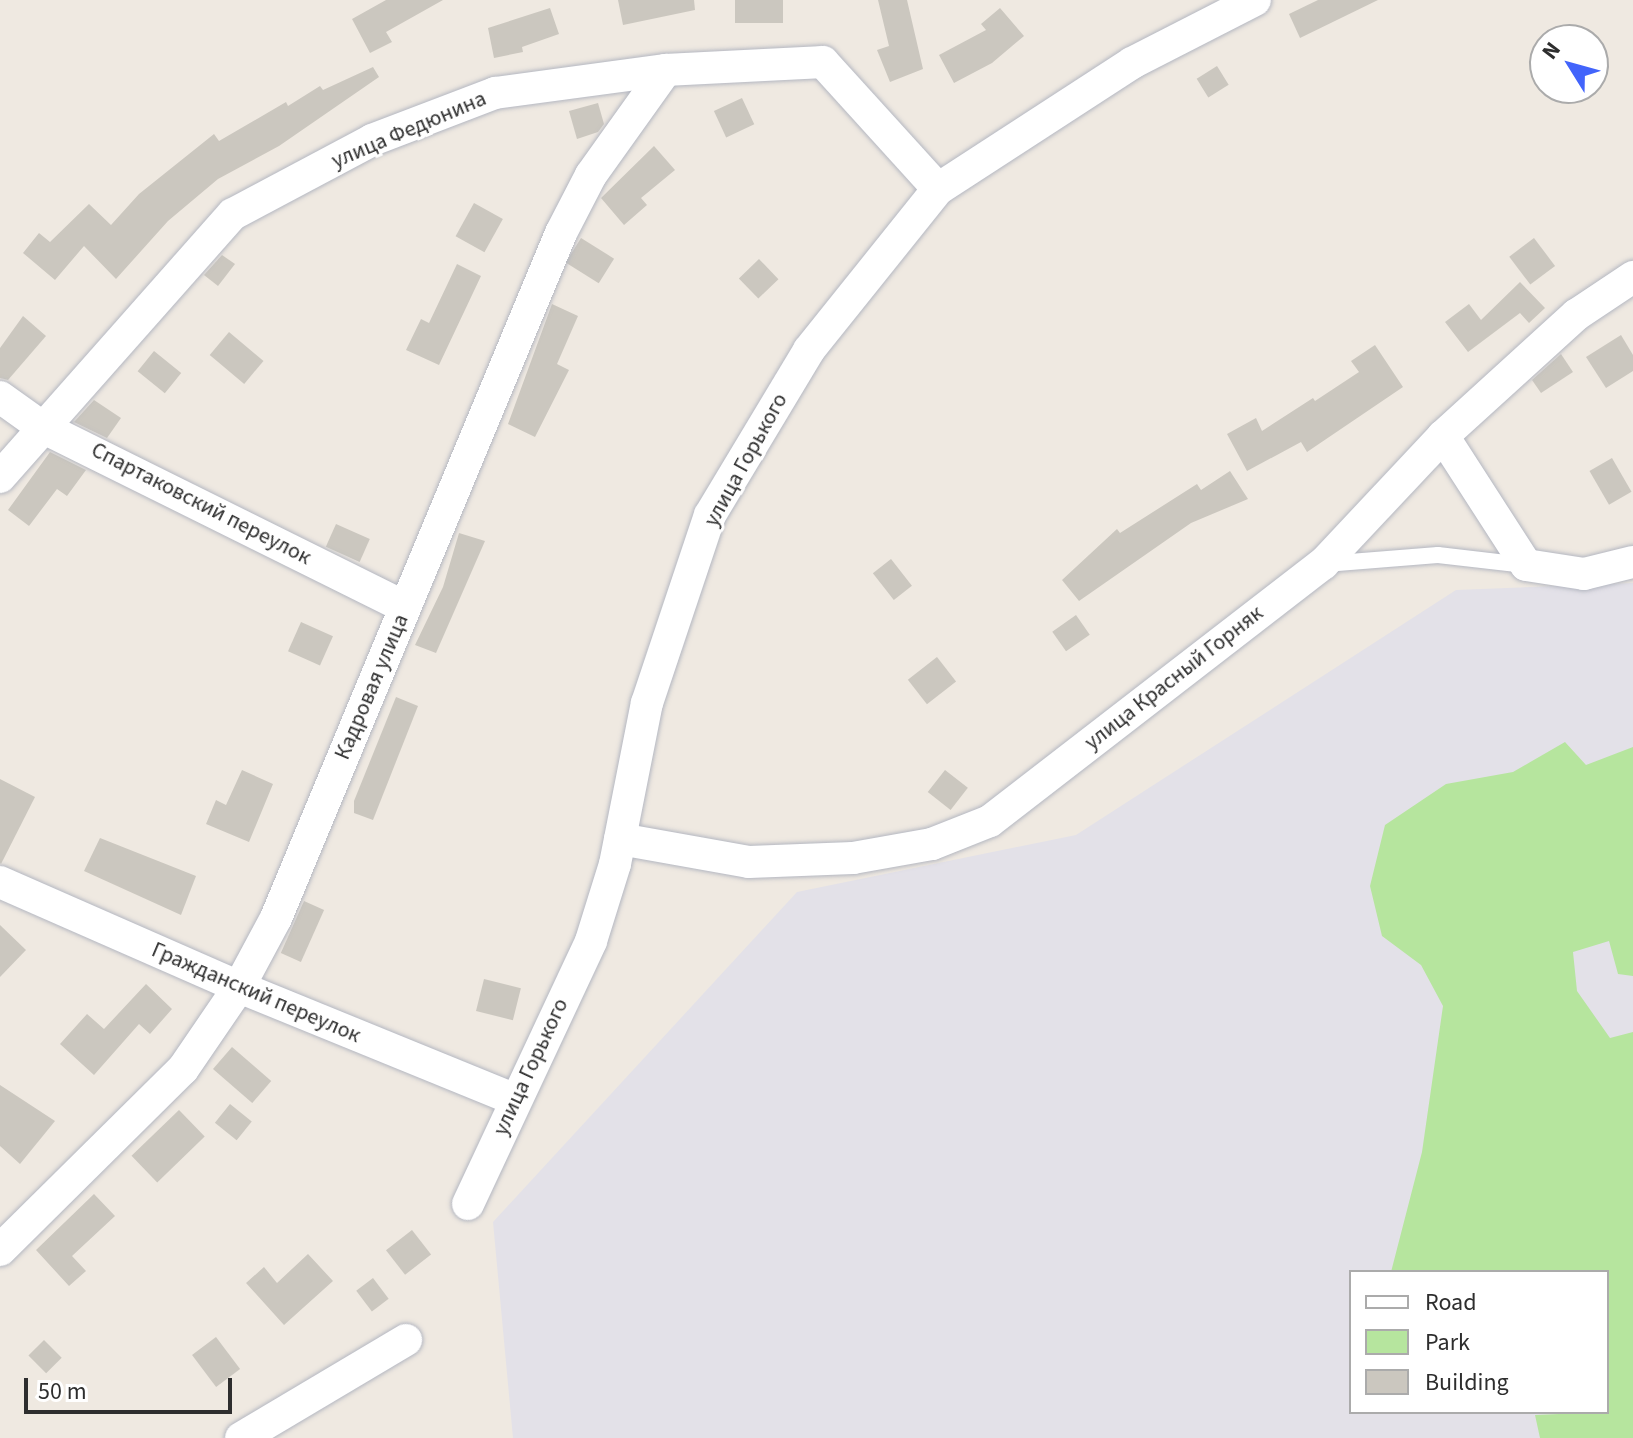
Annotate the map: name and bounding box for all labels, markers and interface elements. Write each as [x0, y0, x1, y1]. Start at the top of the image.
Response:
north arrow [1529, 24, 1609, 104]
text: N [1534, 35, 1569, 66]
street label: улица Федюнина [328, 86, 490, 174]
street label: улица Горького [699, 389, 793, 531]
street label: Спартаковский переулок [87, 437, 315, 571]
street label: улица Красный Горняк [1080, 600, 1268, 756]
street label: Кадровая улица [329, 610, 415, 764]
street label: Гражданский переулок [148, 937, 364, 1049]
street label: улица Горького [488, 994, 574, 1140]
legend [1349, 1270, 1609, 1414]
text: Road [1425, 1285, 1477, 1320]
text: Park [1425, 1325, 1470, 1360]
scale bar [28, 1362, 236, 1412]
text: Building [1425, 1365, 1509, 1400]
text: 50 m [38, 1374, 87, 1409]

